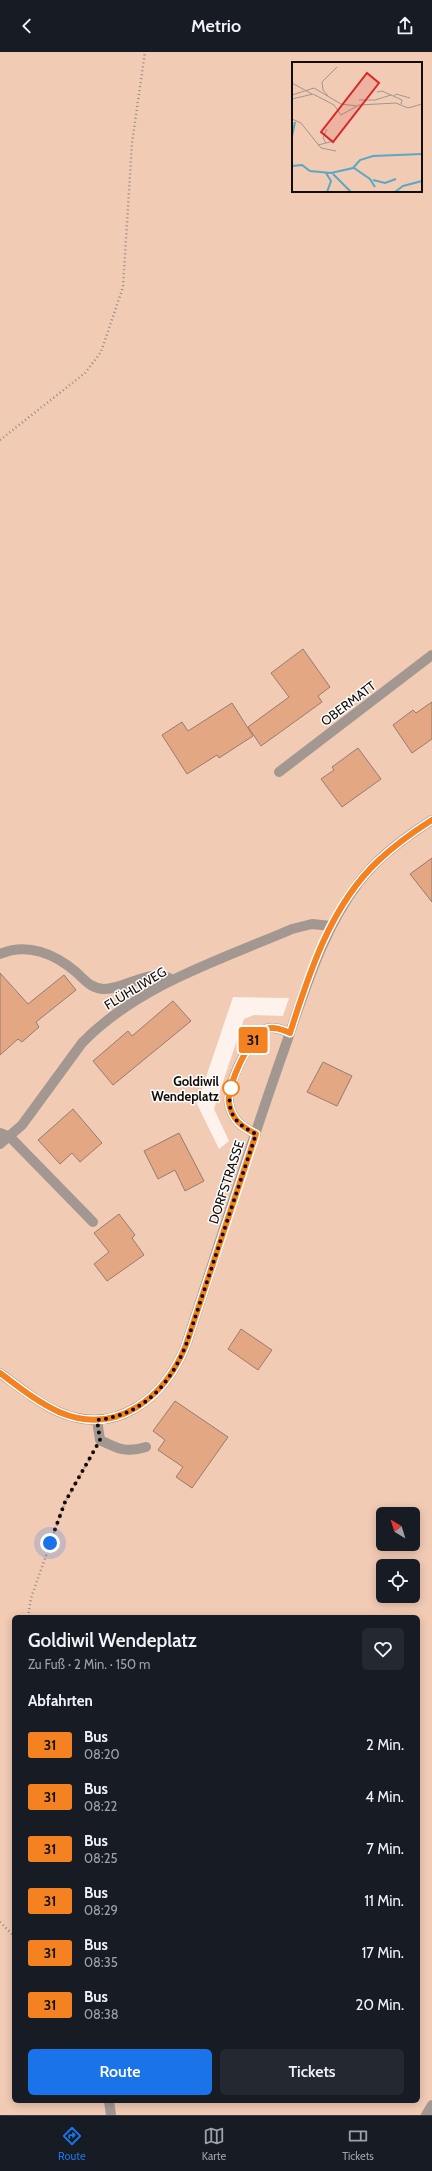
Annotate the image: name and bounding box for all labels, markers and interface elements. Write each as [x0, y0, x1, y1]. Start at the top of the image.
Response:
icon: back [16, 15, 38, 37]
text: Metrio [191, 15, 241, 37]
icon: share [394, 15, 416, 37]
inset map [292, 62, 422, 192]
street label: OBERMATT [317, 677, 379, 729]
street label: FLÜHLIWEG [101, 963, 169, 1013]
line badge: 31 [235, 1027, 271, 1053]
text: 31 [247, 1031, 259, 1049]
place label: Goldiwil Wendeplatz [151, 1073, 220, 1104]
marker: Goldiwil Wendeplatz [222, 1079, 240, 1097]
street label: DORFSTRASSE [205, 1138, 247, 1226]
north arrow [376, 1507, 420, 1551]
map controls [376, 1507, 420, 1603]
your location [40, 1533, 60, 1553]
button: locate [376, 1559, 420, 1603]
button: heart [362, 1628, 404, 1670]
text: Goldiwil Wendeplatz [28, 1629, 197, 1652]
text: Zu Fuß · 2 Min. · 150 m [28, 1656, 151, 1672]
text: Abfahrten [28, 1692, 93, 1710]
text: Bus [84, 1728, 108, 1746]
text: 31 [44, 1736, 56, 1754]
text: 2 Min. [366, 1736, 404, 1754]
text: 08:20 [84, 1746, 120, 1762]
text: Bus [84, 1780, 108, 1798]
text: 31 [44, 1788, 56, 1806]
text: 4 Min. [365, 1788, 404, 1806]
text: 08:22 [84, 1798, 117, 1814]
text: Bus [84, 1832, 108, 1850]
text: 31 [44, 1840, 56, 1858]
text: 7 Min. [366, 1840, 404, 1858]
text: 08:25 [84, 1850, 118, 1866]
text: Bus [84, 1884, 108, 1902]
text: 31 [44, 1892, 56, 1910]
text: 11 Min. [364, 1892, 404, 1910]
text: 08:29 [84, 1902, 118, 1918]
text: Bus [84, 1936, 108, 1954]
text: 31 [44, 1944, 56, 1962]
text: 17 Min. [361, 1944, 404, 1962]
text: 08:35 [84, 1954, 118, 1970]
text: Bus [84, 1988, 108, 2006]
text: 31 [44, 1996, 56, 2014]
text: 20 Min. [356, 1996, 404, 2014]
text: 08:38 [84, 2006, 119, 2022]
button: Route [28, 2049, 212, 2095]
button: Tickets [220, 2049, 404, 2095]
tab: Route [58, 2125, 86, 2163]
tab: Karte [202, 2125, 226, 2163]
tab: Tickets [342, 2125, 374, 2163]

